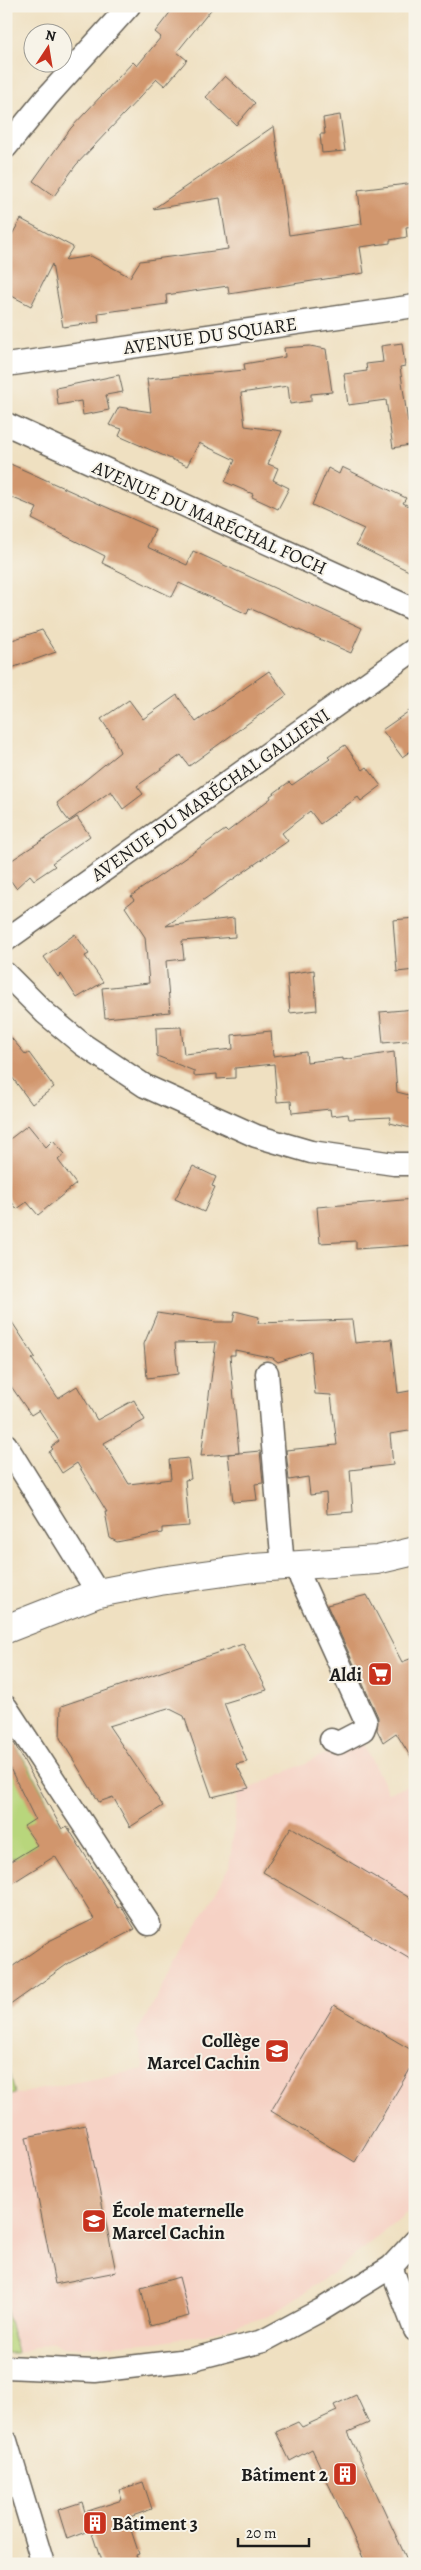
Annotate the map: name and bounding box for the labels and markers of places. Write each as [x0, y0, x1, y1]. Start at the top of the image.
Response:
supermarket icon: Aldi [367, 1661, 393, 1687]
place label: Aldi [328, 1662, 362, 1688]
place label: Collège Marcel Cachin [147, 2028, 260, 2076]
school or university icon: Collège Marcel Cachin [264, 2038, 290, 2064]
place label: École maternelle Marcel Cachin [112, 2198, 244, 2246]
school or university icon: École maternelle Marcel Cachin [81, 2208, 107, 2234]
building icon: Bâtiment 2 [332, 2461, 358, 2487]
place label: Bâtiment 2 [241, 2462, 328, 2488]
building icon: Bâtiment 3 [82, 2510, 108, 2536]
place label: Bâtiment 3 [112, 2511, 198, 2537]

